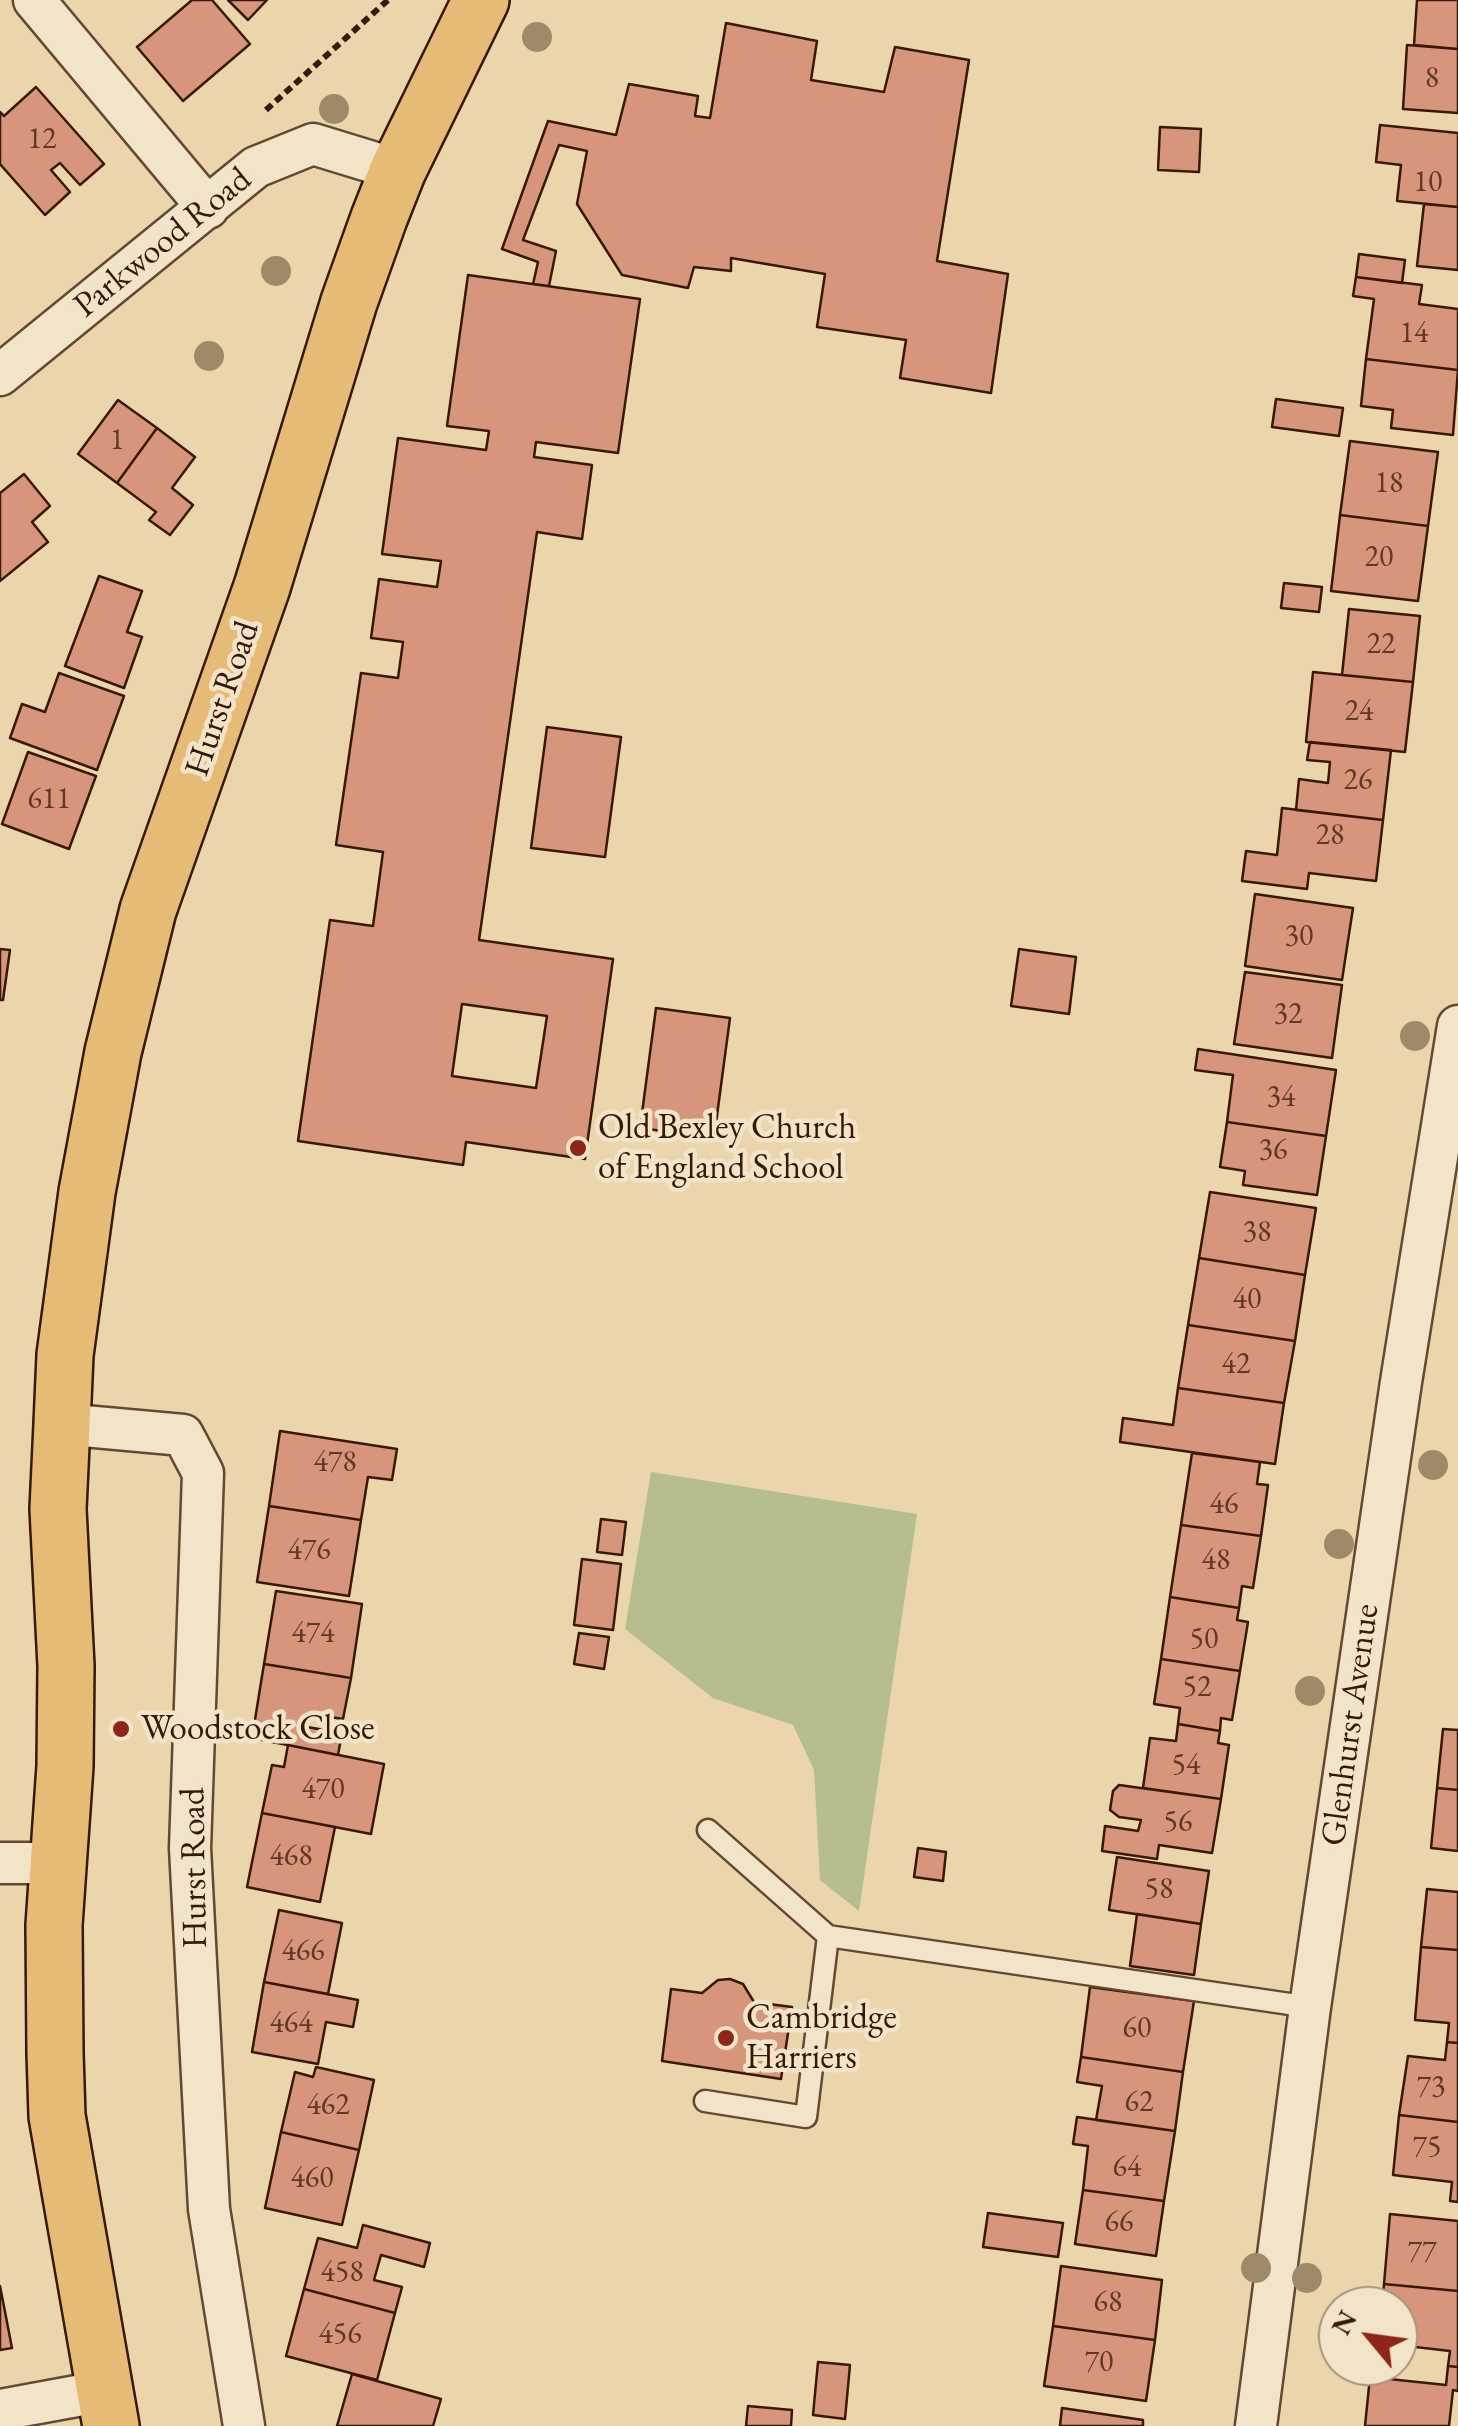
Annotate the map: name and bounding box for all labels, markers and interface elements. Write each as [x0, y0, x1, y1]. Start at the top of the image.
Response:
house number: 8 [1425, 61, 1439, 97]
house number: 12 [28, 122, 56, 158]
street label: Parkwood Road [66, 159, 260, 327]
house number: 10 [1414, 165, 1442, 201]
house number: 14 [1400, 316, 1428, 352]
house number: 1 [110, 423, 124, 459]
house number: 18 [1375, 466, 1403, 502]
house number: 20 [1365, 540, 1393, 576]
street label: Hurst Road [177, 616, 269, 782]
house number: 22 [1367, 627, 1395, 663]
house number: 24 [1345, 694, 1373, 730]
house number: 26 [1344, 763, 1372, 799]
house number: 611 [27, 782, 71, 818]
house number: 28 [1316, 818, 1344, 854]
house number: 30 [1285, 919, 1313, 955]
house number: 32 [1274, 997, 1302, 1033]
house number: 34 [1267, 1080, 1295, 1116]
place label: Old Bexley Church of England School [598, 1107, 856, 1189]
house number: 36 [1259, 1133, 1287, 1169]
marker: Old Bexley Church of England School [567, 1137, 589, 1159]
house number: 38 [1243, 1215, 1271, 1251]
house number: 40 [1233, 1282, 1261, 1318]
house number: 42 [1222, 1347, 1250, 1383]
house number: 478 [313, 1445, 357, 1481]
house number: 46 [1210, 1487, 1238, 1523]
house number: 476 [287, 1533, 331, 1569]
house number: 48 [1202, 1543, 1230, 1579]
street label: Glenhurst Avenue [1313, 1601, 1389, 1849]
house number: 474 [291, 1616, 335, 1652]
house number: 50 [1190, 1622, 1218, 1658]
house number: 52 [1183, 1670, 1211, 1706]
place label: Woodstock Close [141, 1708, 375, 1750]
marker: Woodstock Close [110, 1718, 132, 1740]
house number: 54 [1172, 1748, 1200, 1784]
house number: 470 [301, 1772, 345, 1808]
street label: Hurst Road [173, 1787, 217, 1949]
house number: 56 [1164, 1805, 1192, 1841]
house number: 468 [269, 1839, 313, 1875]
house number: 58 [1145, 1872, 1173, 1908]
house number: 466 [281, 1934, 325, 1970]
place label: Cambridge Harriers [746, 1997, 897, 2079]
house number: 464 [269, 2006, 313, 2042]
house number: 60 [1123, 2011, 1151, 2047]
marker: Cambridge Harriers [715, 2027, 737, 2049]
house number: 73 [1417, 2070, 1445, 2106]
house number: 62 [1125, 2085, 1153, 2121]
house number: 462 [306, 2088, 350, 2124]
house number: 75 [1413, 2130, 1441, 2166]
house number: 64 [1113, 2150, 1141, 2186]
house number: 460 [290, 2161, 334, 2197]
house number: 66 [1105, 2205, 1133, 2241]
house number: 77 [1408, 2235, 1436, 2271]
house number: 458 [320, 2255, 364, 2291]
house number: 68 [1094, 2285, 1122, 2321]
north arrow [1318, 2286, 1418, 2386]
text: N [1322, 2304, 1365, 2341]
house number: 456 [318, 2317, 362, 2353]
house number: 70 [1085, 2345, 1113, 2381]

